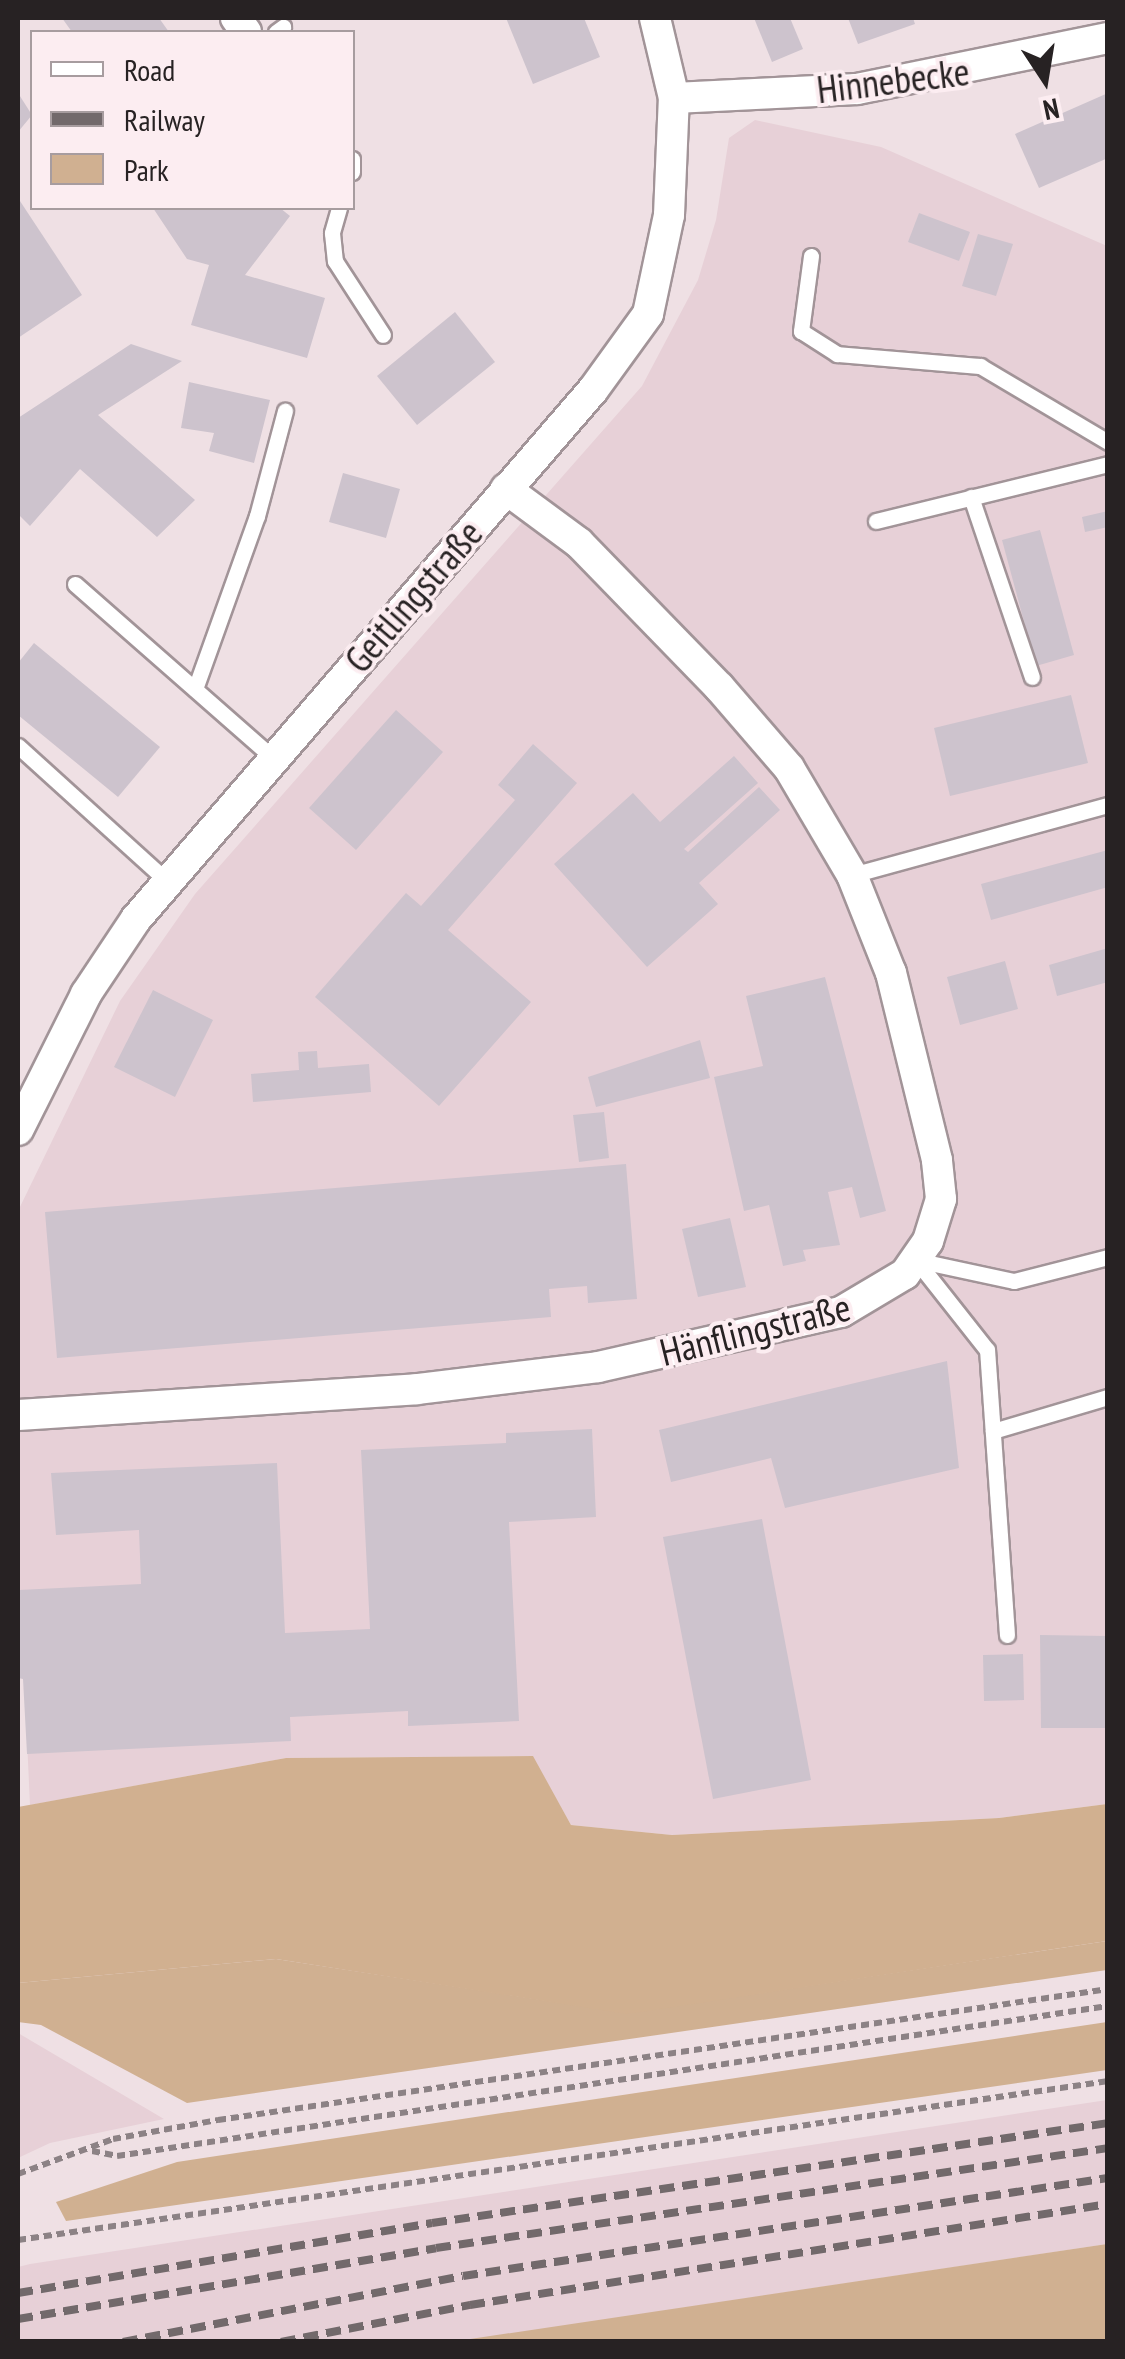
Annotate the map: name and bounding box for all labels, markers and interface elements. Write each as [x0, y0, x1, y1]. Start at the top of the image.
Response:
legend [30, 30, 355, 210]
north arrow [995, 30, 1095, 130]
street label: Hinnebecke [814, 48, 972, 112]
text: Road [124, 50, 175, 89]
text: N [1040, 90, 1063, 130]
text: Railway [124, 100, 205, 139]
text: Park [124, 150, 169, 189]
street label: Geitlingstraße [335, 511, 491, 681]
street label: Hänflingstraße [655, 1283, 855, 1375]

